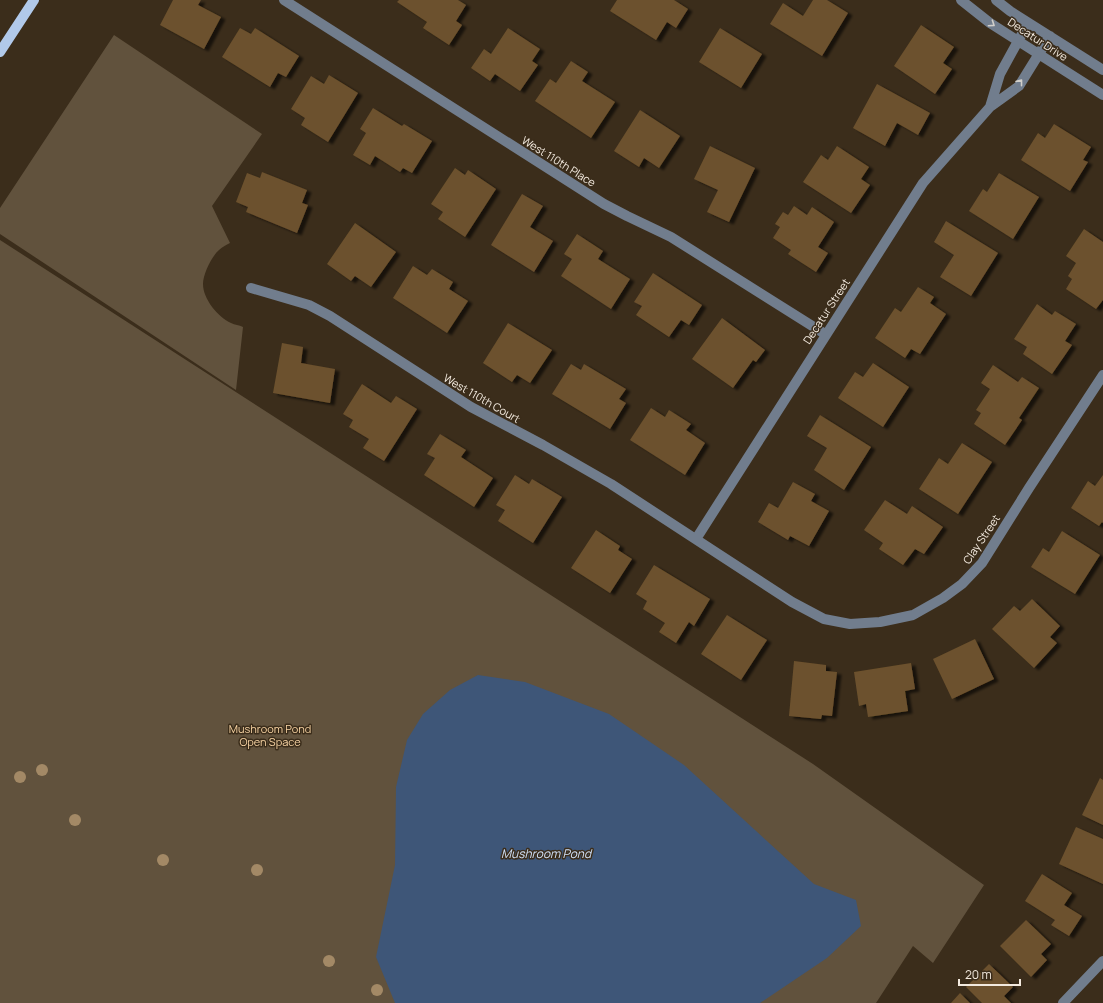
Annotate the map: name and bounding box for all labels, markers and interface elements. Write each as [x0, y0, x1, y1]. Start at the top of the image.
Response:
street label: Decatur Drive [1005, 14, 1071, 64]
one-way arrow [988, 19, 995, 27]
one-way arrow [1016, 80, 1023, 87]
street label: West 110th Place [519, 132, 599, 190]
street label: Decatur Street [799, 275, 853, 347]
street label: West 110th Court [441, 370, 523, 426]
street label: Clay Street [959, 511, 1003, 567]
park label: Mushroom Pond Open Space [229, 721, 311, 749]
water label: Mushroom Pond [501, 845, 593, 862]
scale bar [959, 961, 1020, 987]
text: 20 m [965, 966, 992, 983]

